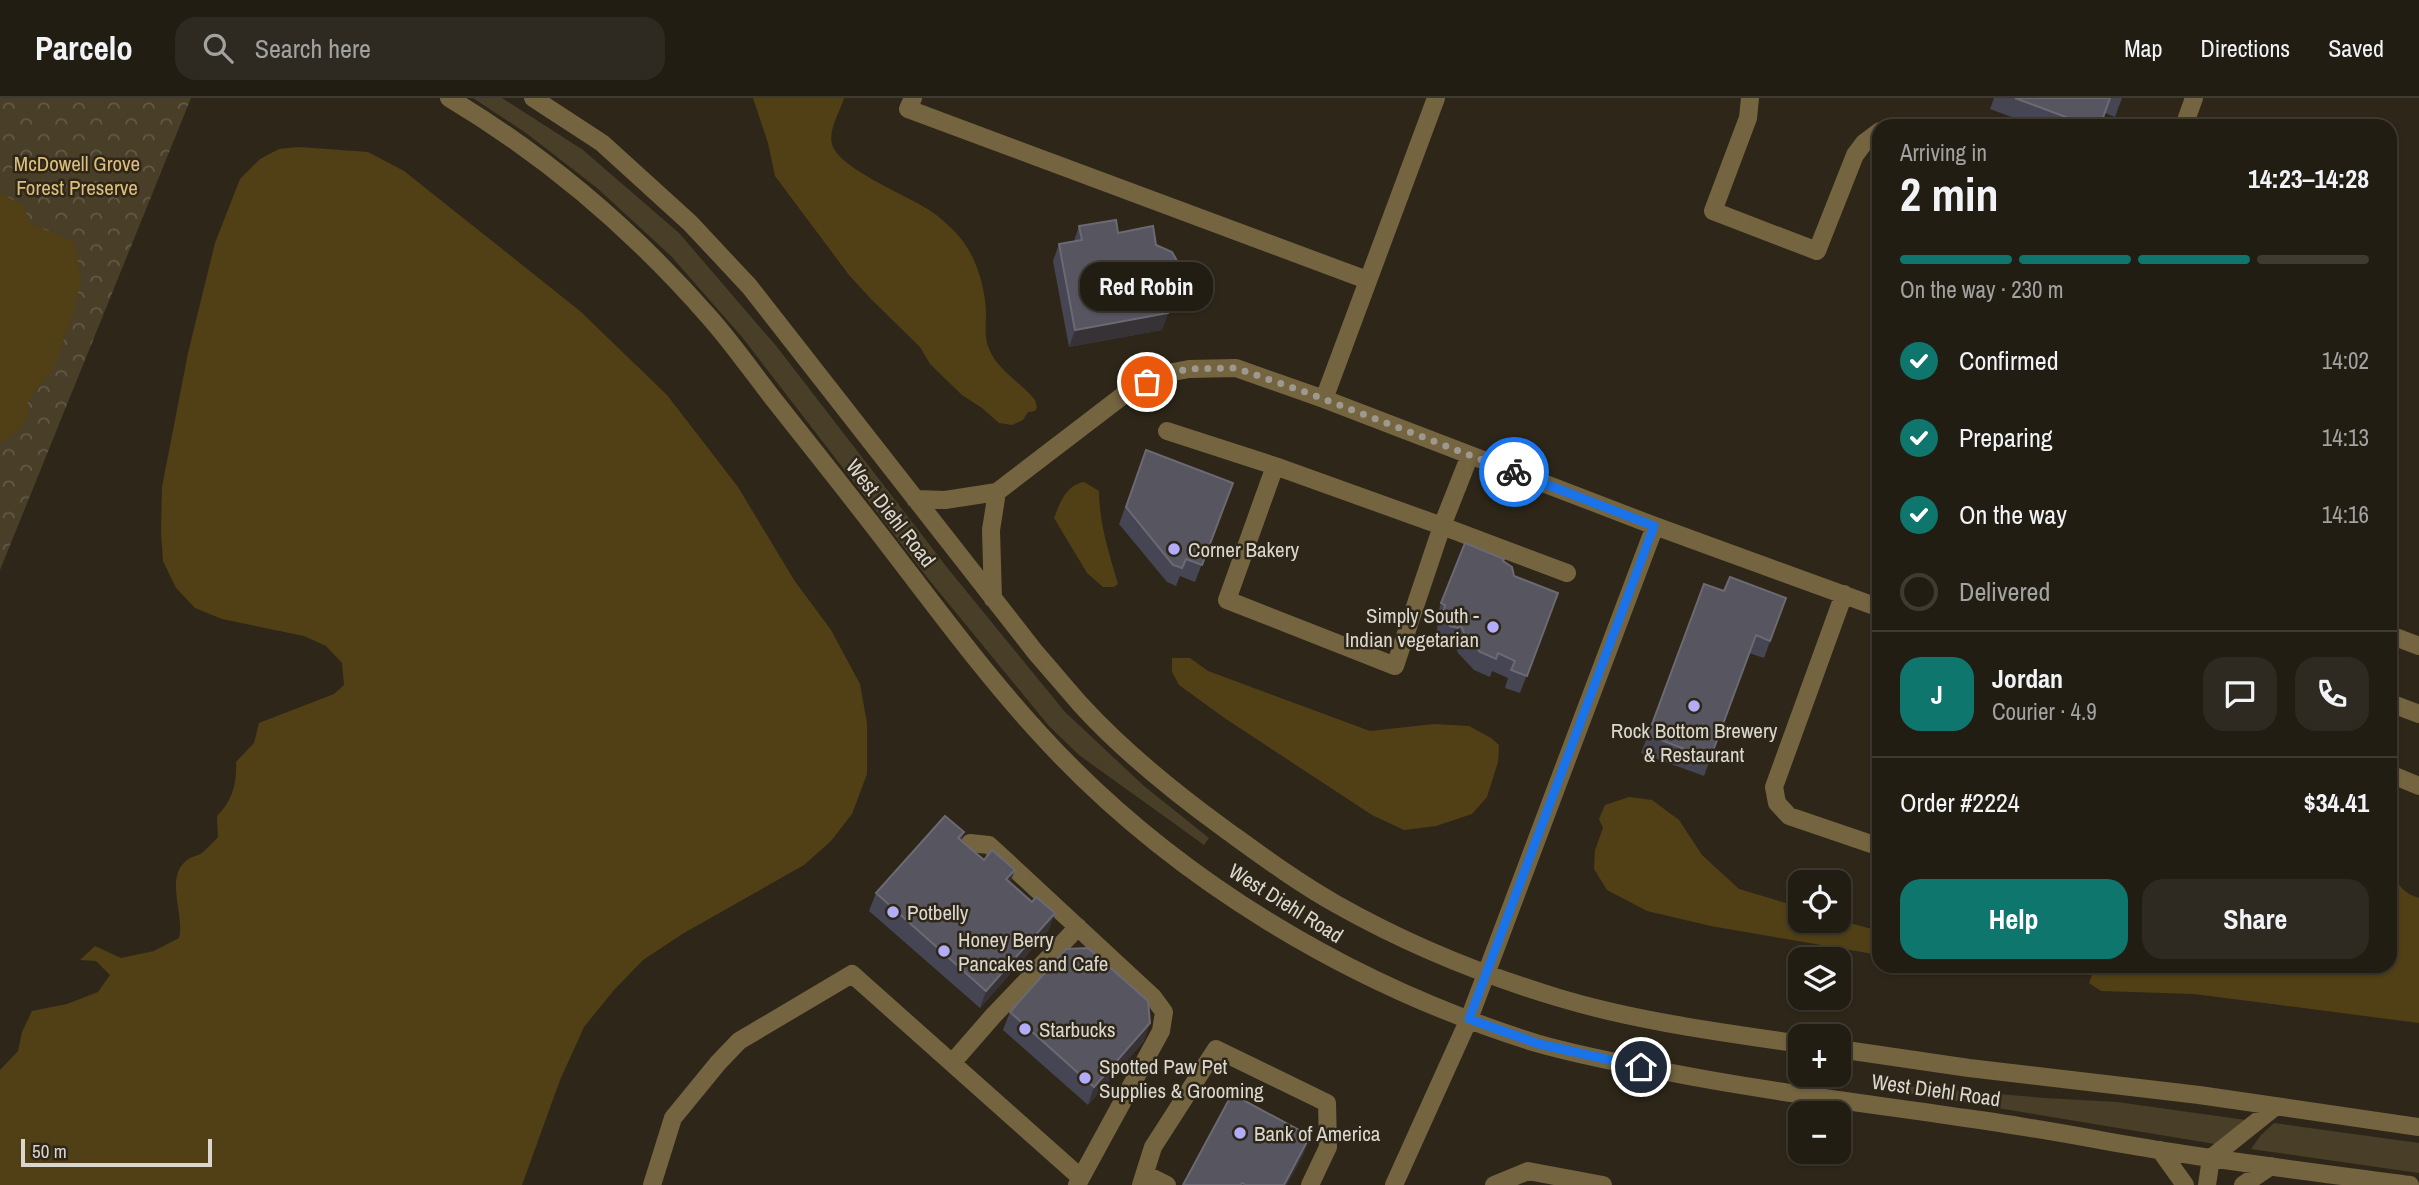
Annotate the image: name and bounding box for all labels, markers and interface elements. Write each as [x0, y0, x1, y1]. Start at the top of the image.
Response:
search box [175, 17, 665, 80]
text: Parcelo [35, 26, 133, 70]
icon: search [199, 29, 237, 67]
text: Search here [255, 31, 371, 66]
text: Map [2124, 32, 2162, 64]
text: Directions [2200, 32, 2290, 64]
text: Saved [2328, 32, 2384, 64]
text: Arriving in [1900, 137, 1987, 168]
park label: McDowell Grove Forest Preserve [14, 149, 140, 202]
text: 14:23–14:28 [2248, 161, 2369, 196]
text: 2 min [1900, 163, 1999, 225]
callout: Red Robin [1080, 263, 1214, 312]
text: Red Robin [1099, 271, 1194, 302]
text: On the way · 230 m [1900, 274, 2064, 305]
icon: check [1900, 342, 1938, 380]
text: Confirmed [1959, 343, 2059, 378]
text: 14:02 [2322, 345, 2369, 376]
pin [1117, 352, 1177, 412]
icon: bag [1128, 363, 1166, 401]
icon: check [1900, 419, 1938, 457]
text: Preparing [1959, 420, 2053, 455]
text: 14:13 [2322, 422, 2369, 453]
courier [1479, 437, 1549, 507]
street label: West Diehl Road [840, 453, 942, 573]
icon: bike [1495, 453, 1533, 491]
icon: check [1900, 496, 1938, 534]
text: On the way [1959, 497, 2067, 532]
text: 14:16 [2322, 499, 2369, 530]
place label: Corner Bakery [1188, 535, 1299, 564]
marker: Corner Bakery [1166, 541, 1182, 557]
text: Delivered [1959, 574, 2050, 609]
place label: Simply South - Indian vegetarian [1345, 601, 1479, 654]
marker: Simply South - Indian vegetarian [1485, 619, 1501, 635]
button: chat [2203, 657, 2277, 731]
button: phone [2295, 657, 2369, 731]
text: Jordan [1992, 661, 2063, 696]
text: J [1931, 677, 1943, 712]
text: Courier · 4.9 [1992, 696, 2097, 727]
marker: Rock Bottom Brewery & Restaurant [1686, 698, 1702, 714]
place label: Rock Bottom Brewery & Restaurant [1611, 716, 1778, 769]
text: Order #2224 [1900, 785, 2020, 820]
text: $34.41 [2304, 785, 2369, 820]
street label: West Diehl Road [1223, 856, 1349, 950]
map controls [1788, 870, 1851, 1164]
button: locate [1788, 870, 1851, 933]
button: Help [1900, 879, 2128, 959]
button: Share [2142, 879, 2369, 959]
place label: Potbelly [907, 898, 969, 927]
marker: Potbelly [885, 904, 901, 920]
place label: Honey Berry Pancakes and Cafe [958, 925, 1108, 978]
marker: Honey Berry Pancakes and Cafe [936, 943, 952, 959]
button: layers [1788, 947, 1851, 1010]
place label: Starbucks [1039, 1015, 1116, 1044]
marker: Starbucks [1017, 1021, 1033, 1037]
button: + [1788, 1024, 1851, 1087]
pin [1611, 1037, 1671, 1097]
icon: home [1622, 1048, 1660, 1086]
place label: Spotted Paw Pet Supplies & Grooming [1099, 1052, 1264, 1105]
street label: West Diehl Road [1870, 1067, 2002, 1113]
marker: Spotted Paw Pet Supplies & Grooming [1077, 1070, 1093, 1086]
button: − [1788, 1101, 1851, 1164]
place label: Bank of America [1254, 1119, 1381, 1148]
marker: Bank of America [1232, 1125, 1248, 1141]
scale bar [21, 1136, 212, 1168]
text: 50 m [32, 1138, 67, 1164]

